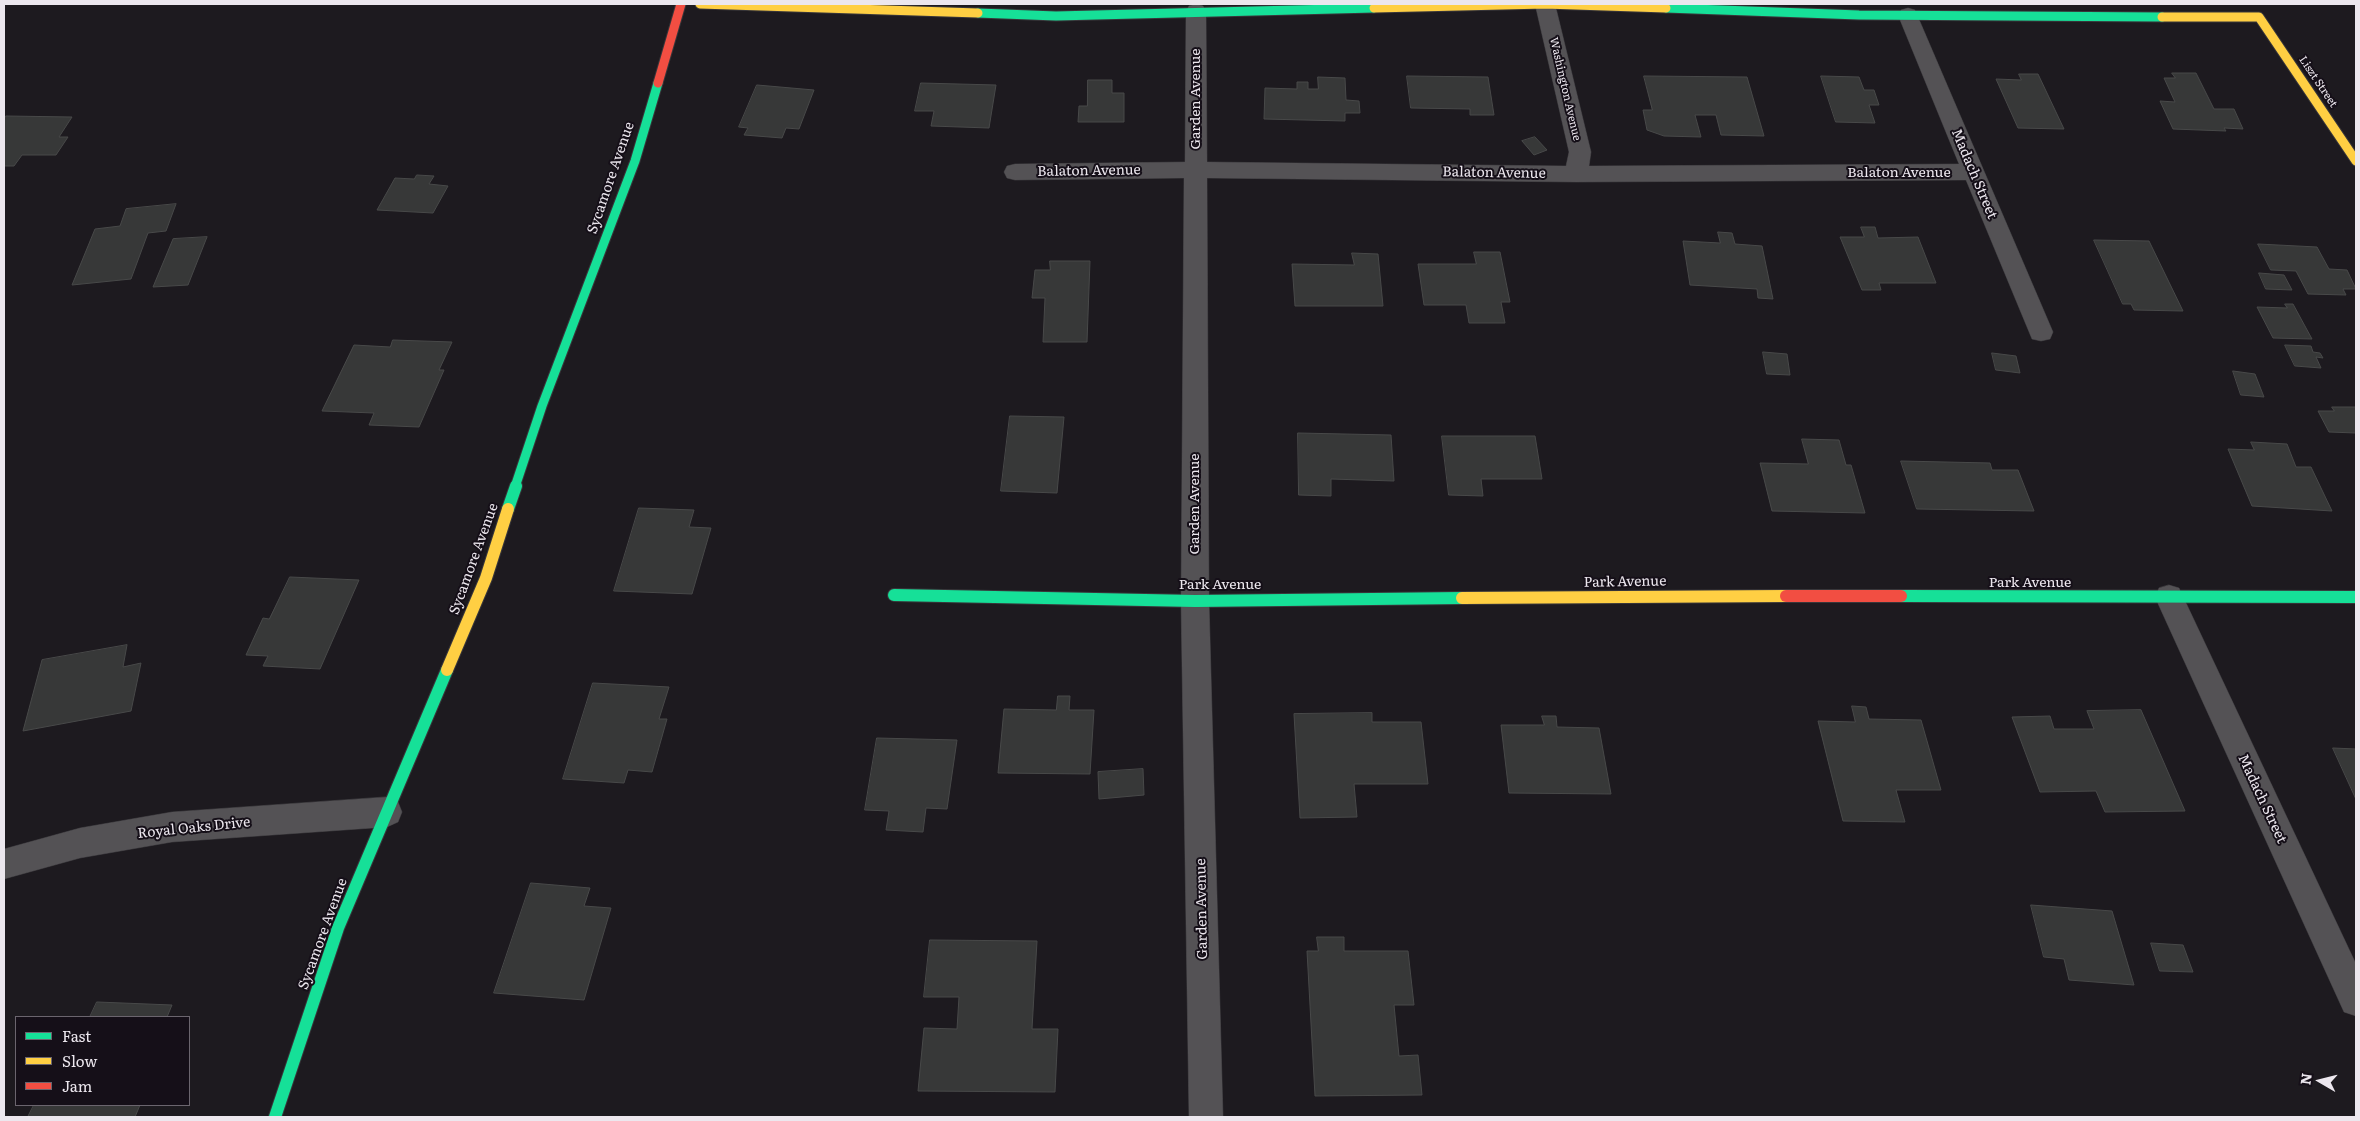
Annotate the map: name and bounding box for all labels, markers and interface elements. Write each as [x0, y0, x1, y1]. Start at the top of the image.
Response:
street label: Washington Avenue [1547, 36, 1583, 142]
street label: Garden Avenue [1188, 48, 1204, 150]
street label: Liszt Street [2296, 54, 2340, 110]
street label: Sycamore Avenue [584, 120, 638, 236]
street label: Madach Street [1947, 126, 2001, 222]
street label: Balaton Avenue [1037, 162, 1141, 180]
street label: Balaton Avenue [1442, 164, 1546, 182]
street label: Balaton Avenue [1847, 165, 1951, 181]
street label: Garden Avenue [1187, 453, 1203, 555]
street label: Sycamore Avenue [446, 501, 502, 617]
street label: Park Avenue [1584, 573, 1666, 591]
street label: Park Avenue [1989, 575, 2071, 591]
street label: Park Avenue [1179, 577, 1261, 593]
street label: Madach Street [2234, 752, 2290, 846]
street label: Royal Oaks Drive [137, 814, 251, 842]
street label: Garden Avenue [1193, 858, 1211, 960]
street label: Sycamore Avenue [295, 876, 351, 992]
legend [15, 1016, 190, 1106]
text: Fast [62, 1024, 91, 1047]
text: Slow [62, 1049, 97, 1072]
north arrow [2295, 1056, 2345, 1106]
text: N [2294, 1072, 2316, 1086]
text: Jam [62, 1074, 92, 1097]

